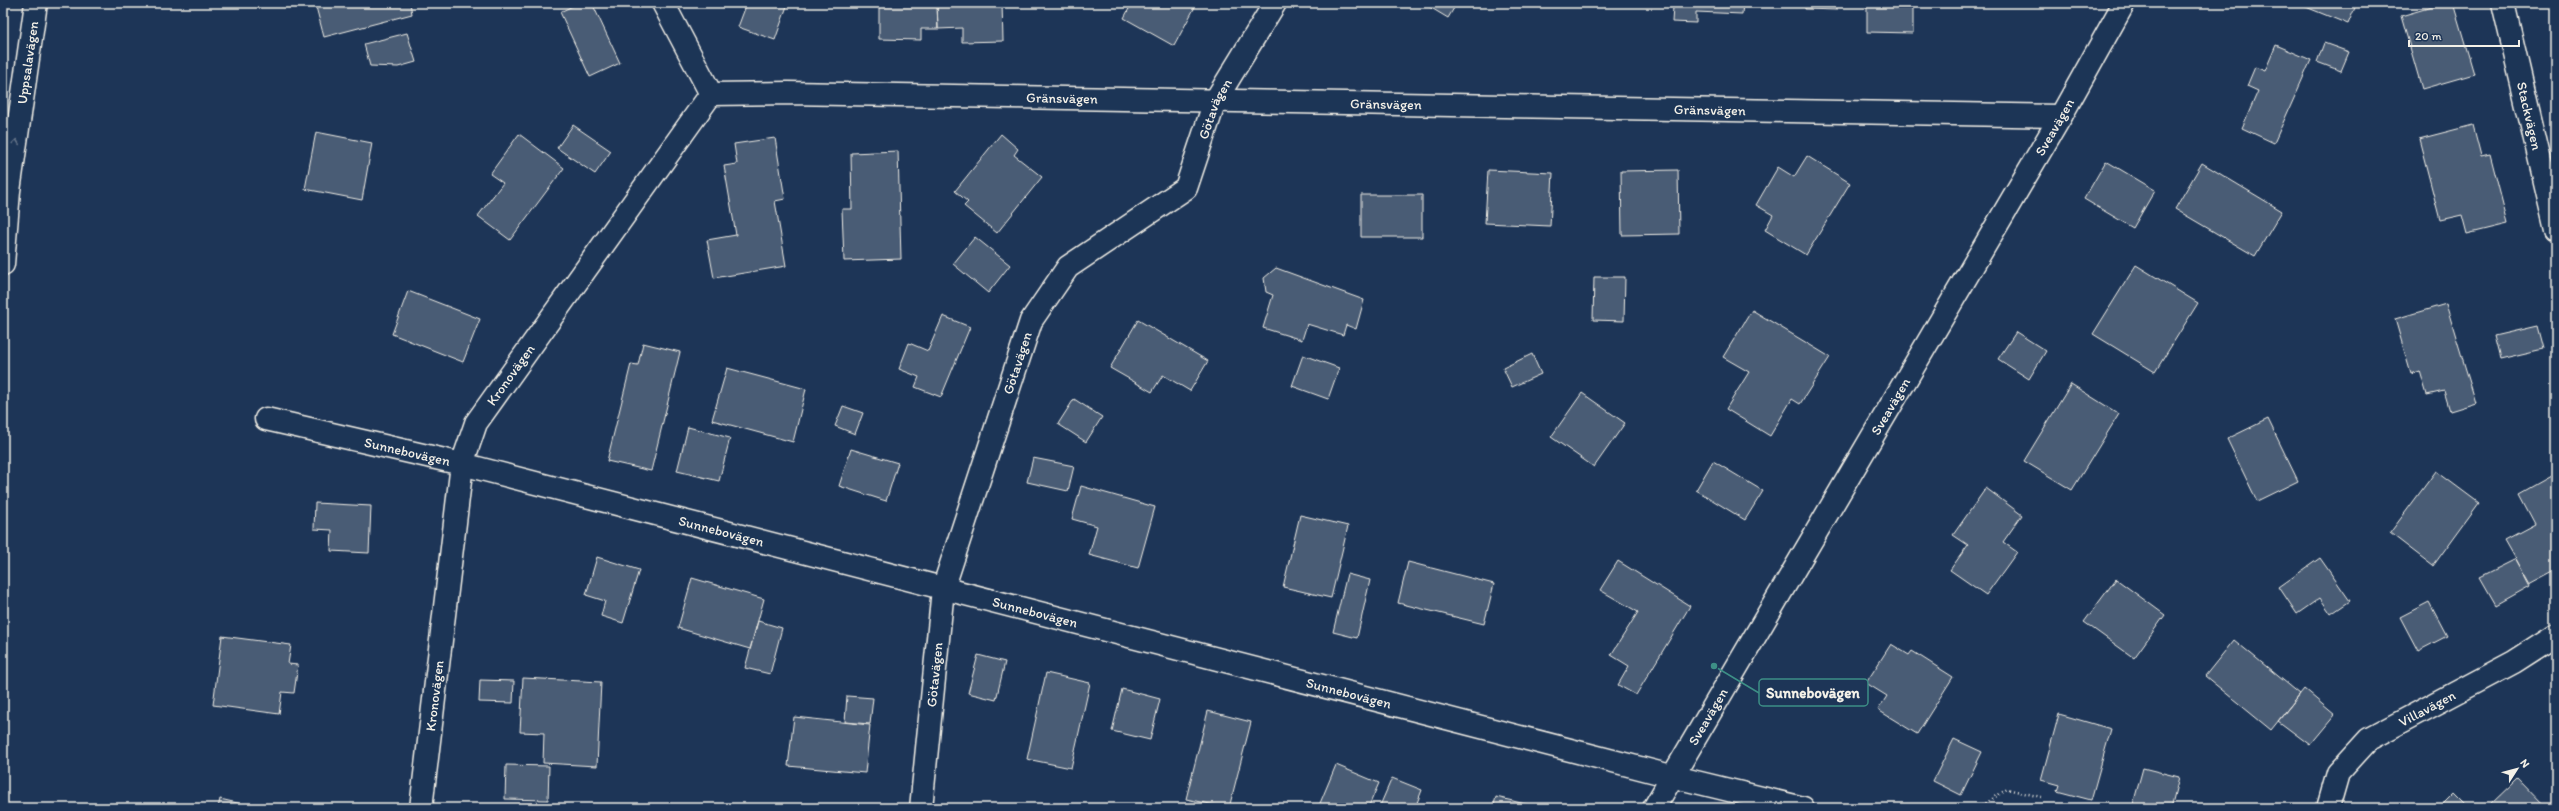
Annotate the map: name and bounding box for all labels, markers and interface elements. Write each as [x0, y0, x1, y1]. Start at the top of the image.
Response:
street label: Uppsalavägen [13, 20, 42, 105]
scale bar [2409, 22, 2519, 48]
text: 20 m [2415, 29, 2442, 43]
street label: Götavägen [1194, 75, 1235, 141]
street label: Stackvägen [2513, 80, 2546, 152]
street label: Gränsvägen [1026, 89, 1098, 107]
street label: Gränsvägen [1350, 95, 1422, 113]
street label: Sveavägen [2031, 95, 2078, 159]
street label: Gränsvägen [1674, 101, 1746, 119]
one-way arrow [11, 139, 20, 145]
street label: Götavägen [999, 329, 1035, 396]
street label: Kronovägen [483, 340, 538, 409]
street label: Sveavägen [1867, 375, 1914, 438]
street label: Sunnebovägen [363, 433, 452, 470]
street label: Sunnebovägen [677, 512, 766, 550]
street label: Sunnebovägen [991, 593, 1080, 631]
street label: Götavägen [923, 641, 946, 708]
street label: Kronovägen [422, 659, 447, 732]
street label: Sunnebovägen [1304, 674, 1393, 712]
callout: Sunnebovägen [1759, 679, 1868, 706]
text: Sunnebovägen [1766, 684, 1860, 703]
street label: Sveavägen [1684, 685, 1731, 748]
street label: Villavägen [2396, 686, 2459, 730]
north arrow [2497, 749, 2537, 789]
text: N [2517, 757, 2532, 770]

